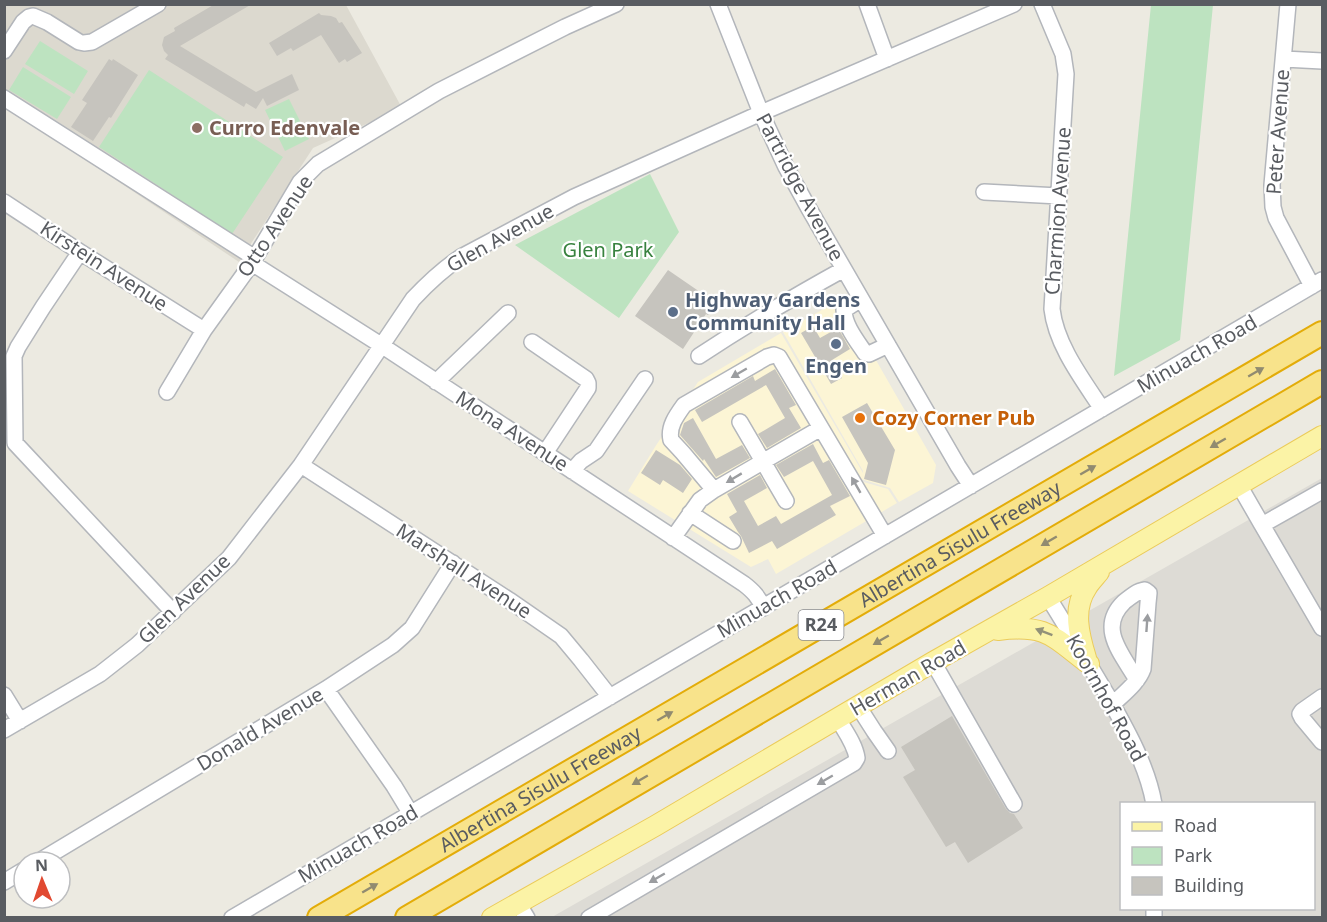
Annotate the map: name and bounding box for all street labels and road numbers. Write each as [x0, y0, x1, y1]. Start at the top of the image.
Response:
street label: Peter Avenue [1260, 68, 1295, 196]
street label: Partridge Avenue [750, 108, 851, 265]
street label: Charmion Avenue [1038, 126, 1077, 296]
street label: Otto Avenue [231, 169, 319, 282]
street label: Glen Avenue [441, 197, 558, 278]
street label: Kirstein Avenue [35, 214, 173, 317]
street label: Minuach Road [1132, 308, 1262, 399]
street label: Mona Avenue [451, 384, 574, 477]
street label: Albertina Sisulu Freeway [854, 474, 1066, 613]
street label: Marshall Avenue [391, 517, 537, 625]
street label: Glen Avenue [132, 548, 236, 650]
street label: Minuach Road [712, 553, 842, 644]
road number: R24 [798, 610, 844, 640]
street label: Koornhof Road [1060, 629, 1153, 766]
street label: Herman Road [845, 633, 971, 722]
street label: Donald Avenue [191, 680, 328, 777]
street label: Albertina Sisulu Freeway [434, 719, 647, 858]
street label: Minuach Road [293, 798, 423, 889]

